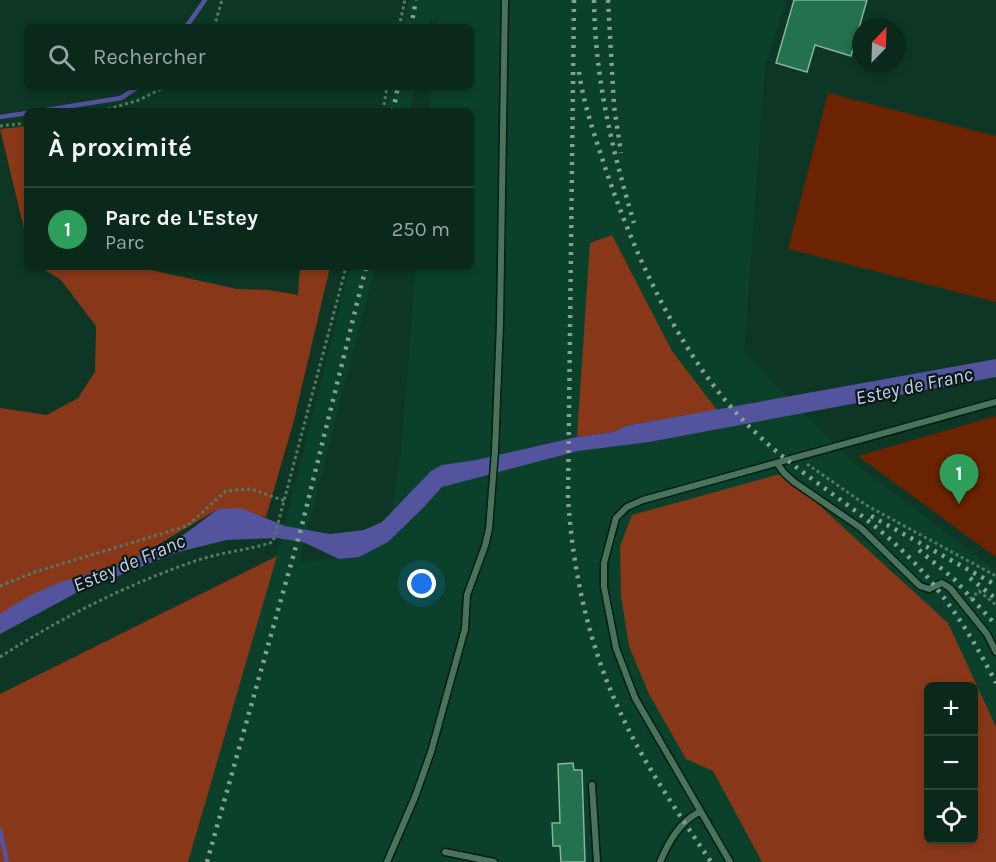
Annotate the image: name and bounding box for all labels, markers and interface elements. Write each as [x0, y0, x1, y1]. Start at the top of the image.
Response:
north arrow [852, 18, 906, 72]
search box [24, 24, 474, 90]
icon: search [45, 41, 78, 74]
text: Rechercher [93, 44, 206, 70]
text: À proximité [48, 132, 192, 163]
text: Parc de L'Estey [105, 205, 258, 231]
text: 1 [64, 218, 71, 241]
text: 250 m [392, 218, 450, 241]
text: Parc [105, 231, 145, 254]
water label: Estey de Franc [853, 362, 975, 410]
pin: 1 [940, 454, 978, 504]
water label: Estey de Franc [70, 529, 188, 597]
your location [407, 569, 436, 598]
map controls [924, 682, 978, 844]
button: + [924, 682, 978, 736]
button: − [924, 736, 978, 790]
button: locate [924, 790, 978, 844]

